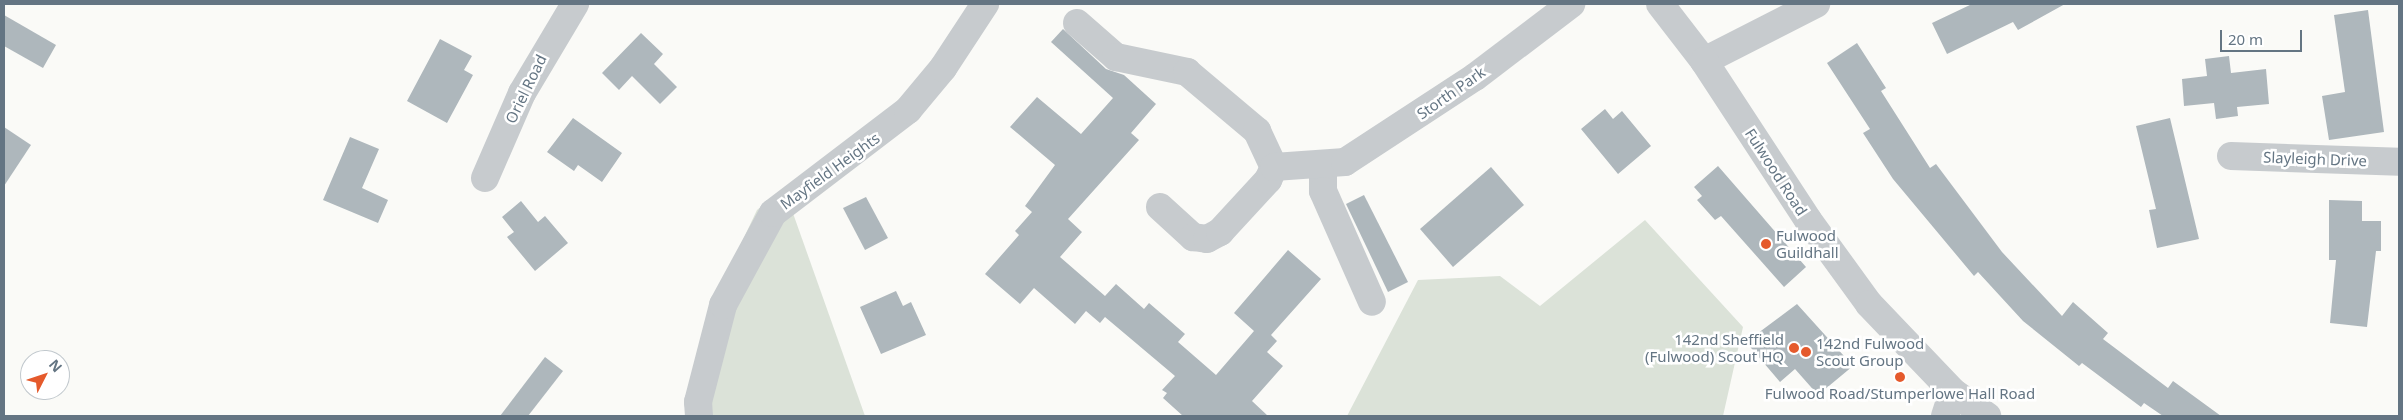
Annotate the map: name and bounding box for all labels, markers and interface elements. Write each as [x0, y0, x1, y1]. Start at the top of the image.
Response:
scale bar [2223, 20, 2306, 52]
text: 20 m [2228, 29, 2263, 49]
street label: Oriel Road [502, 52, 550, 126]
street label: Storth Park [1413, 63, 1489, 123]
street label: Fulwood Road [1741, 125, 1811, 219]
street label: Mayfield Heights [777, 129, 883, 213]
street label: Slayleigh Drive [2263, 148, 2367, 170]
place label: Fulwood Guildhall [1776, 226, 1839, 261]
marker: Fulwood Guildhall [1760, 238, 1772, 250]
place label: 142nd Sheffield (Fulwood) Scout HQ [1645, 330, 1784, 365]
place label: 142nd Fulwood Scout Group [1816, 334, 1924, 369]
marker: 142nd Sheffield (Fulwood) Scout HQ [1788, 342, 1800, 354]
marker: 142nd Fulwood Scout Group [1800, 346, 1812, 358]
north arrow [20, 350, 70, 400]
text: N [45, 355, 67, 376]
marker: Fulwood Road/Stumperlowe Hall Road [1894, 371, 1906, 383]
place label: Fulwood Road/Stumperlowe Hall Road [1765, 385, 2035, 403]

